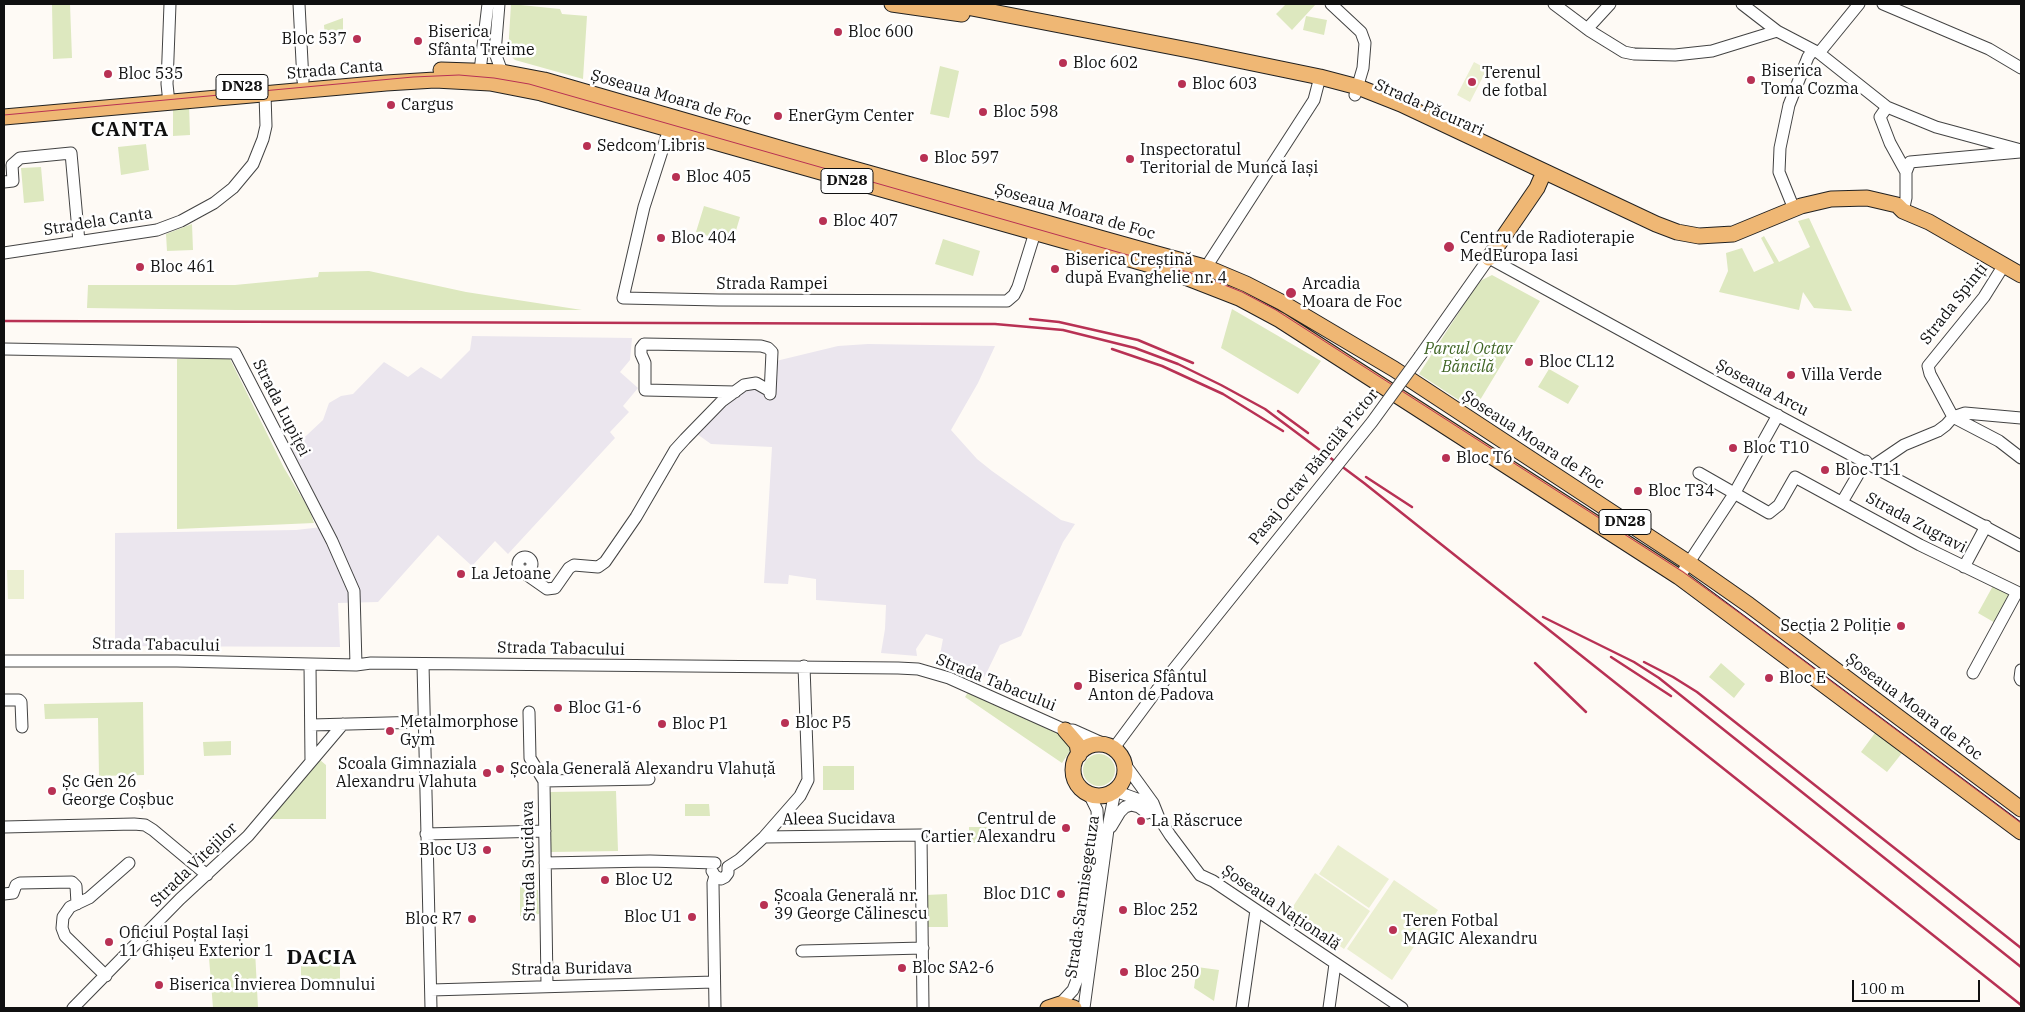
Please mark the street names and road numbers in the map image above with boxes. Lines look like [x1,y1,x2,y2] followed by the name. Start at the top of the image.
[286,56,384,84] street label: Strada Canta
[588,66,754,130] street label: Șoseaua Moara de Foc
[216,74,268,100] road number: DN28
[1371,75,1487,141] street label: Strada Păcurari
[821,168,873,194] road number: DN28
[992,180,1158,244] street label: Șoseaua Moara de Foc
[42,204,154,240] street label: Stradela Canta
[1916,259,1992,349] street label: Strada Spinți
[716,274,828,294] street label: Strada Rampei
[248,356,314,460] street label: Strada Lupiței
[1712,356,1812,420] street label: Șoseaua Arcu
[1245,385,1383,549] street label: Pasaj Octav Băncilă Pictor
[1458,387,1608,493] street label: Șoseaua Moara de Foc
[1863,488,1969,558] street label: Strada Zugravi
[1599,510,1651,534] road number: DN28
[92,634,220,656] street label: Strada Tabacului
[497,638,625,660] street label: Strada Tabacului
[1842,649,1986,765] street label: Șoseaua Moara de Foc
[933,650,1059,716] street label: Strada Tabacului
[518,800,540,922] street label: Strada Sucidava
[782,808,896,830] street label: Aleea Sucidava
[1062,814,1104,980] street label: Strada Sarmisegetuza
[147,819,241,911] street label: Strada Vitejilor
[1218,861,1344,955] street label: Șoseaua Națională
[511,958,633,980] street label: Strada Buridava

